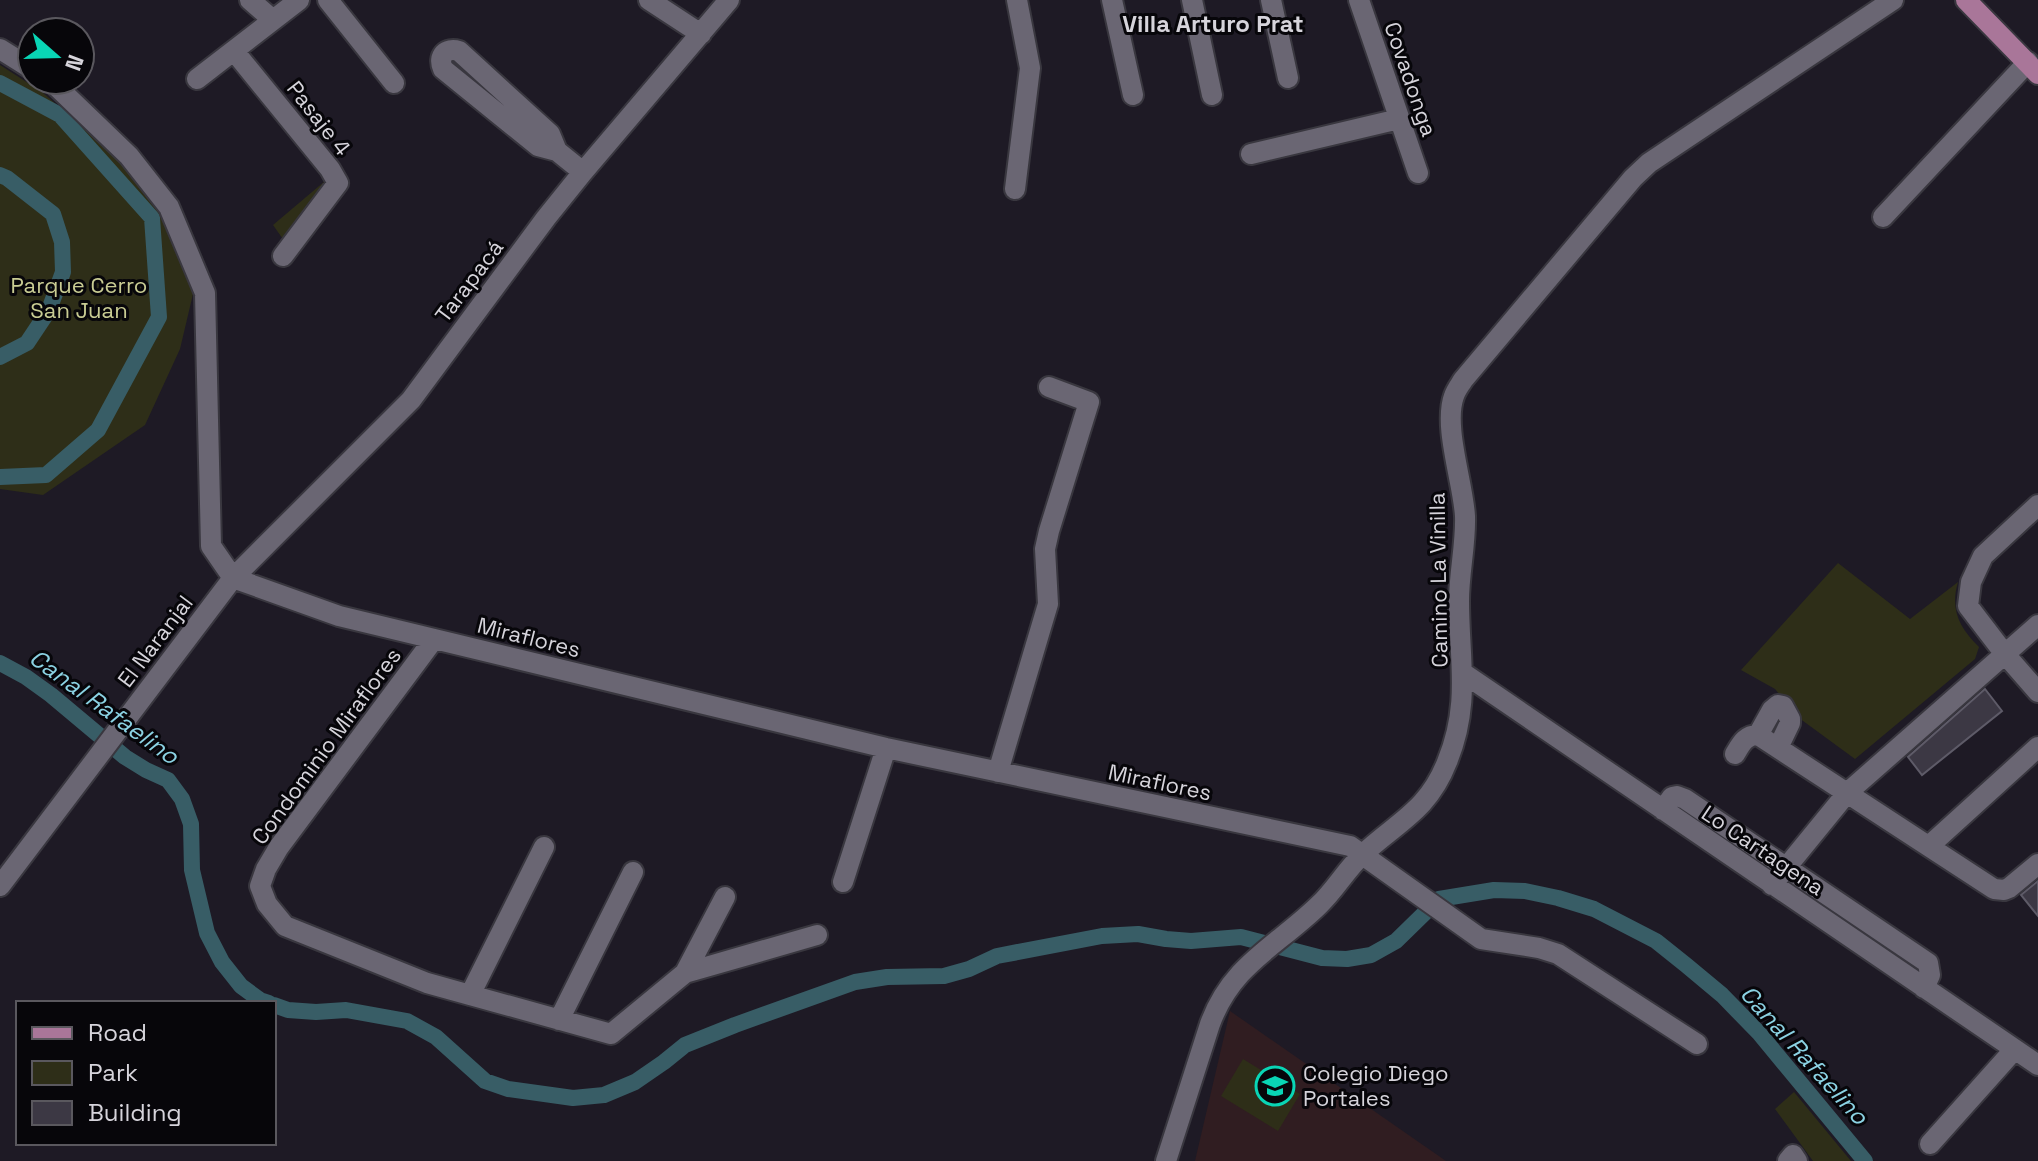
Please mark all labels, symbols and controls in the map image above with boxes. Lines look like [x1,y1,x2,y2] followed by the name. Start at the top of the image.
[1122,8,1304,39] district label: Villa Arturo Prat
[16,16,96,96] north arrow
[1378,18,1444,140] street label: Covadonga
[59,51,90,75] text: N
[281,75,357,161] street label: Pasaje 4
[429,234,509,328] street label: Tarapacá
[11,271,147,324] park label: Parque Cerro San Juan
[1422,492,1454,668] street label: Camino La Vinilla
[111,589,199,693] street label: El Naranjal
[475,611,583,663] street label: Miraflores
[23,642,186,772] water label: Canal Rafaelino
[245,642,407,850] street label: Condominio Miraflores
[1106,757,1214,807] street label: Miraflores
[1696,799,1830,901] street label: Lo Cartagena
[1734,978,1876,1132] water label: Canal Rafaelino
[16,1001,276,1145] legend
[88,1017,147,1048] text: Road
[88,1057,138,1088] text: Park
[1303,1059,1449,1112] place label: Colegio Diego Portales
[1254,1065,1296,1107] school or university icon: Colegio Diego Portales
[88,1097,182,1128] text: Building

